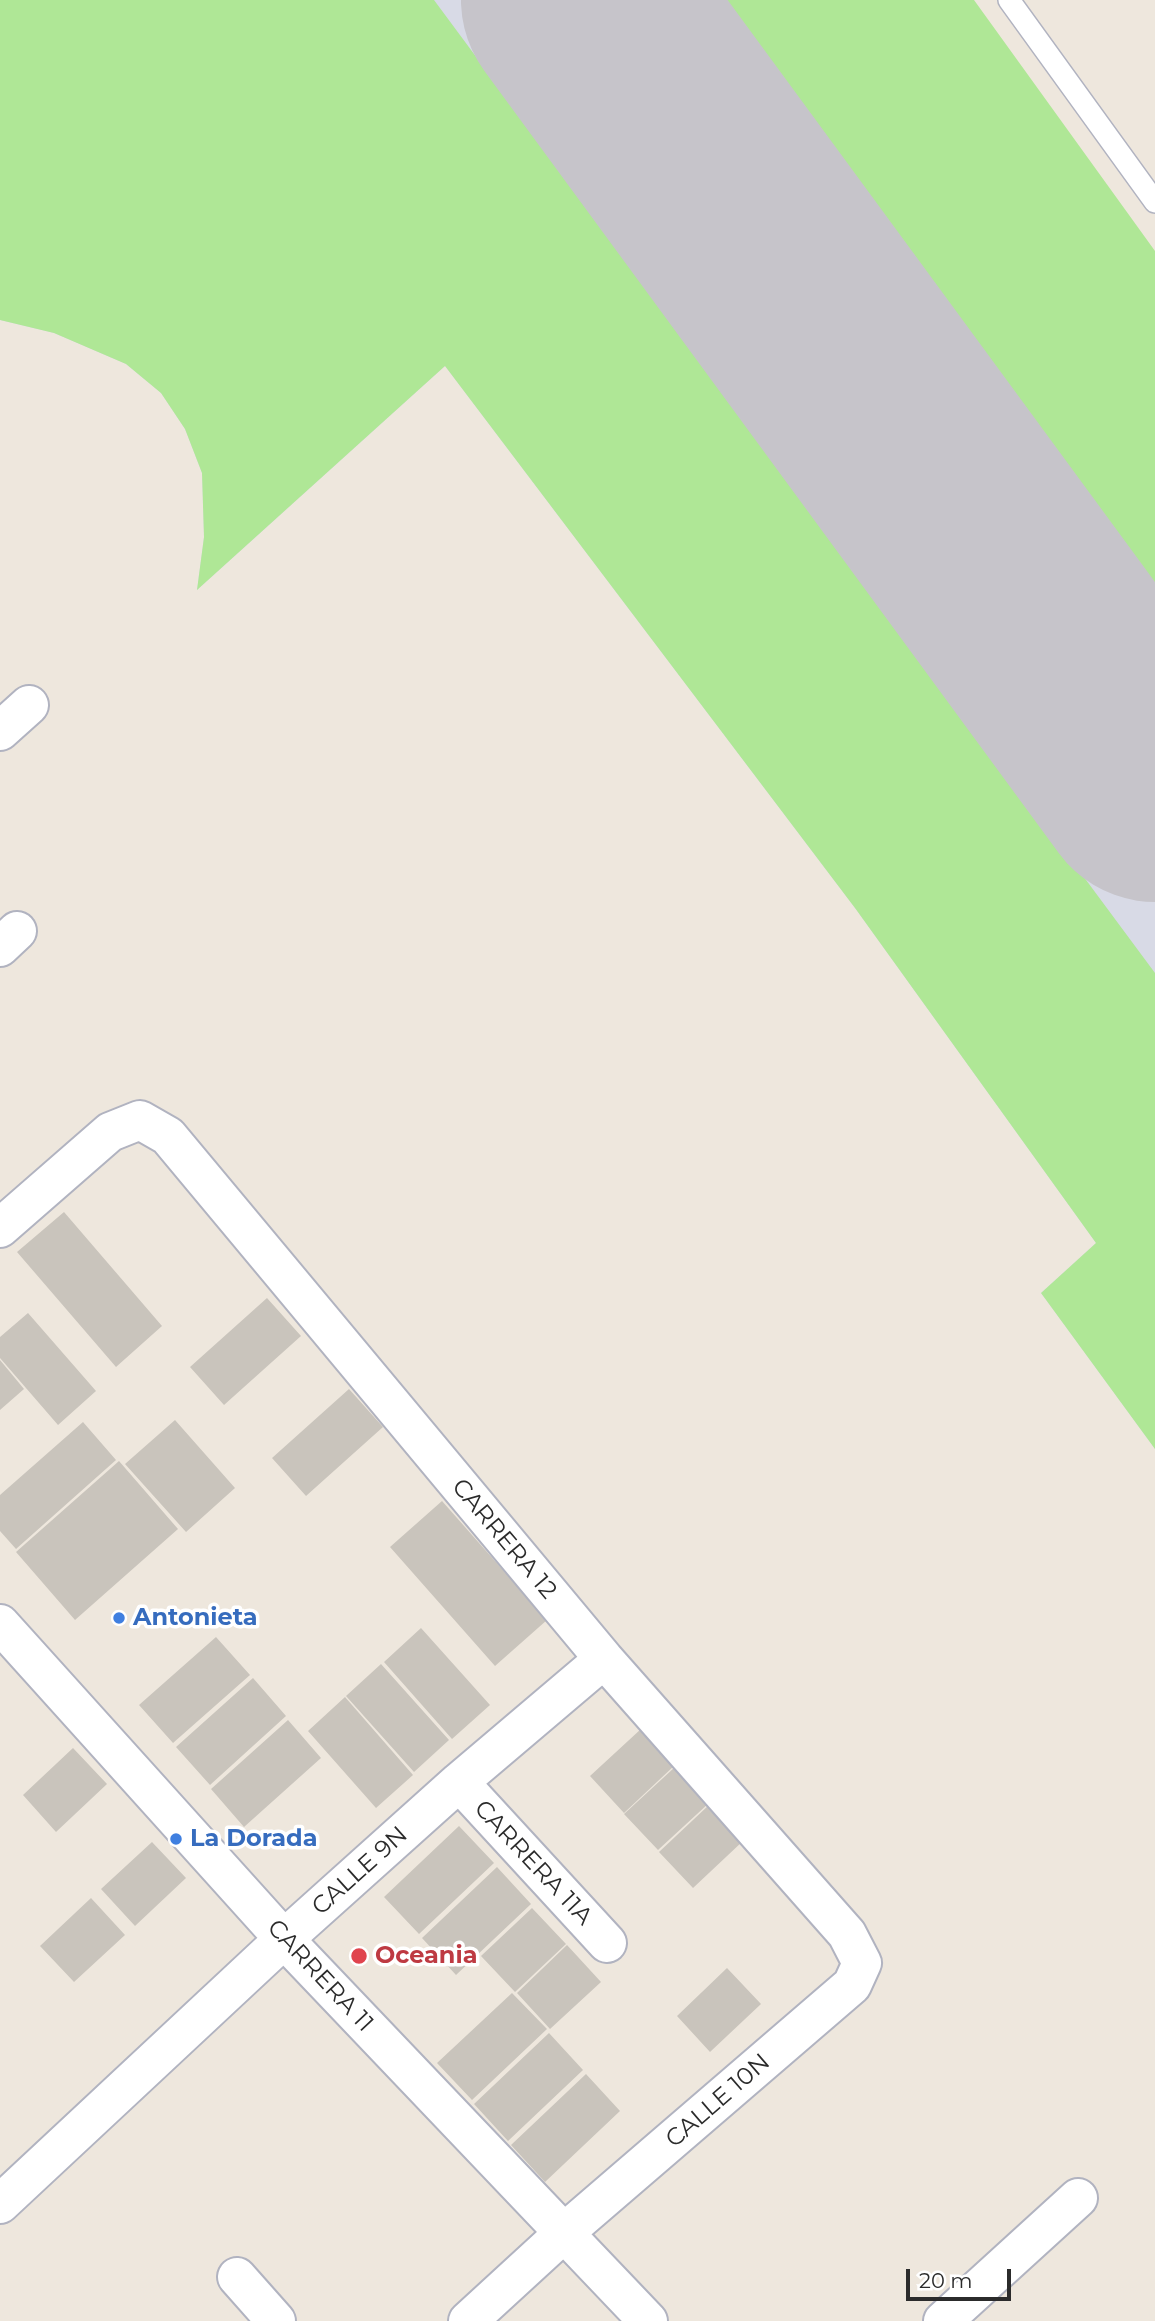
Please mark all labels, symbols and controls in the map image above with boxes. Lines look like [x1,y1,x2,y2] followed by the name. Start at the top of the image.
[445,1473,563,1605] street label: CARRERA 12
[133,1604,257,1632] place label: Antonieta
[111,1610,127,1626] marker: Antonieta
[468,1795,598,1931] street label: CARRERA 11A
[306,1821,414,1921] street label: CALLE 9N
[190,1825,317,1853] place label: La Dorada
[168,1831,184,1847] marker: La Dorada
[261,1914,379,2038] street label: CARRERA 11
[375,1942,477,1970] place label: Oceania
[349,1946,369,1966] marker: Oceania
[660,2048,776,2154] street label: CALLE 10N
[910,2254,1015,2298] scale bar
[919,2268,973,2293] text: 20 m

